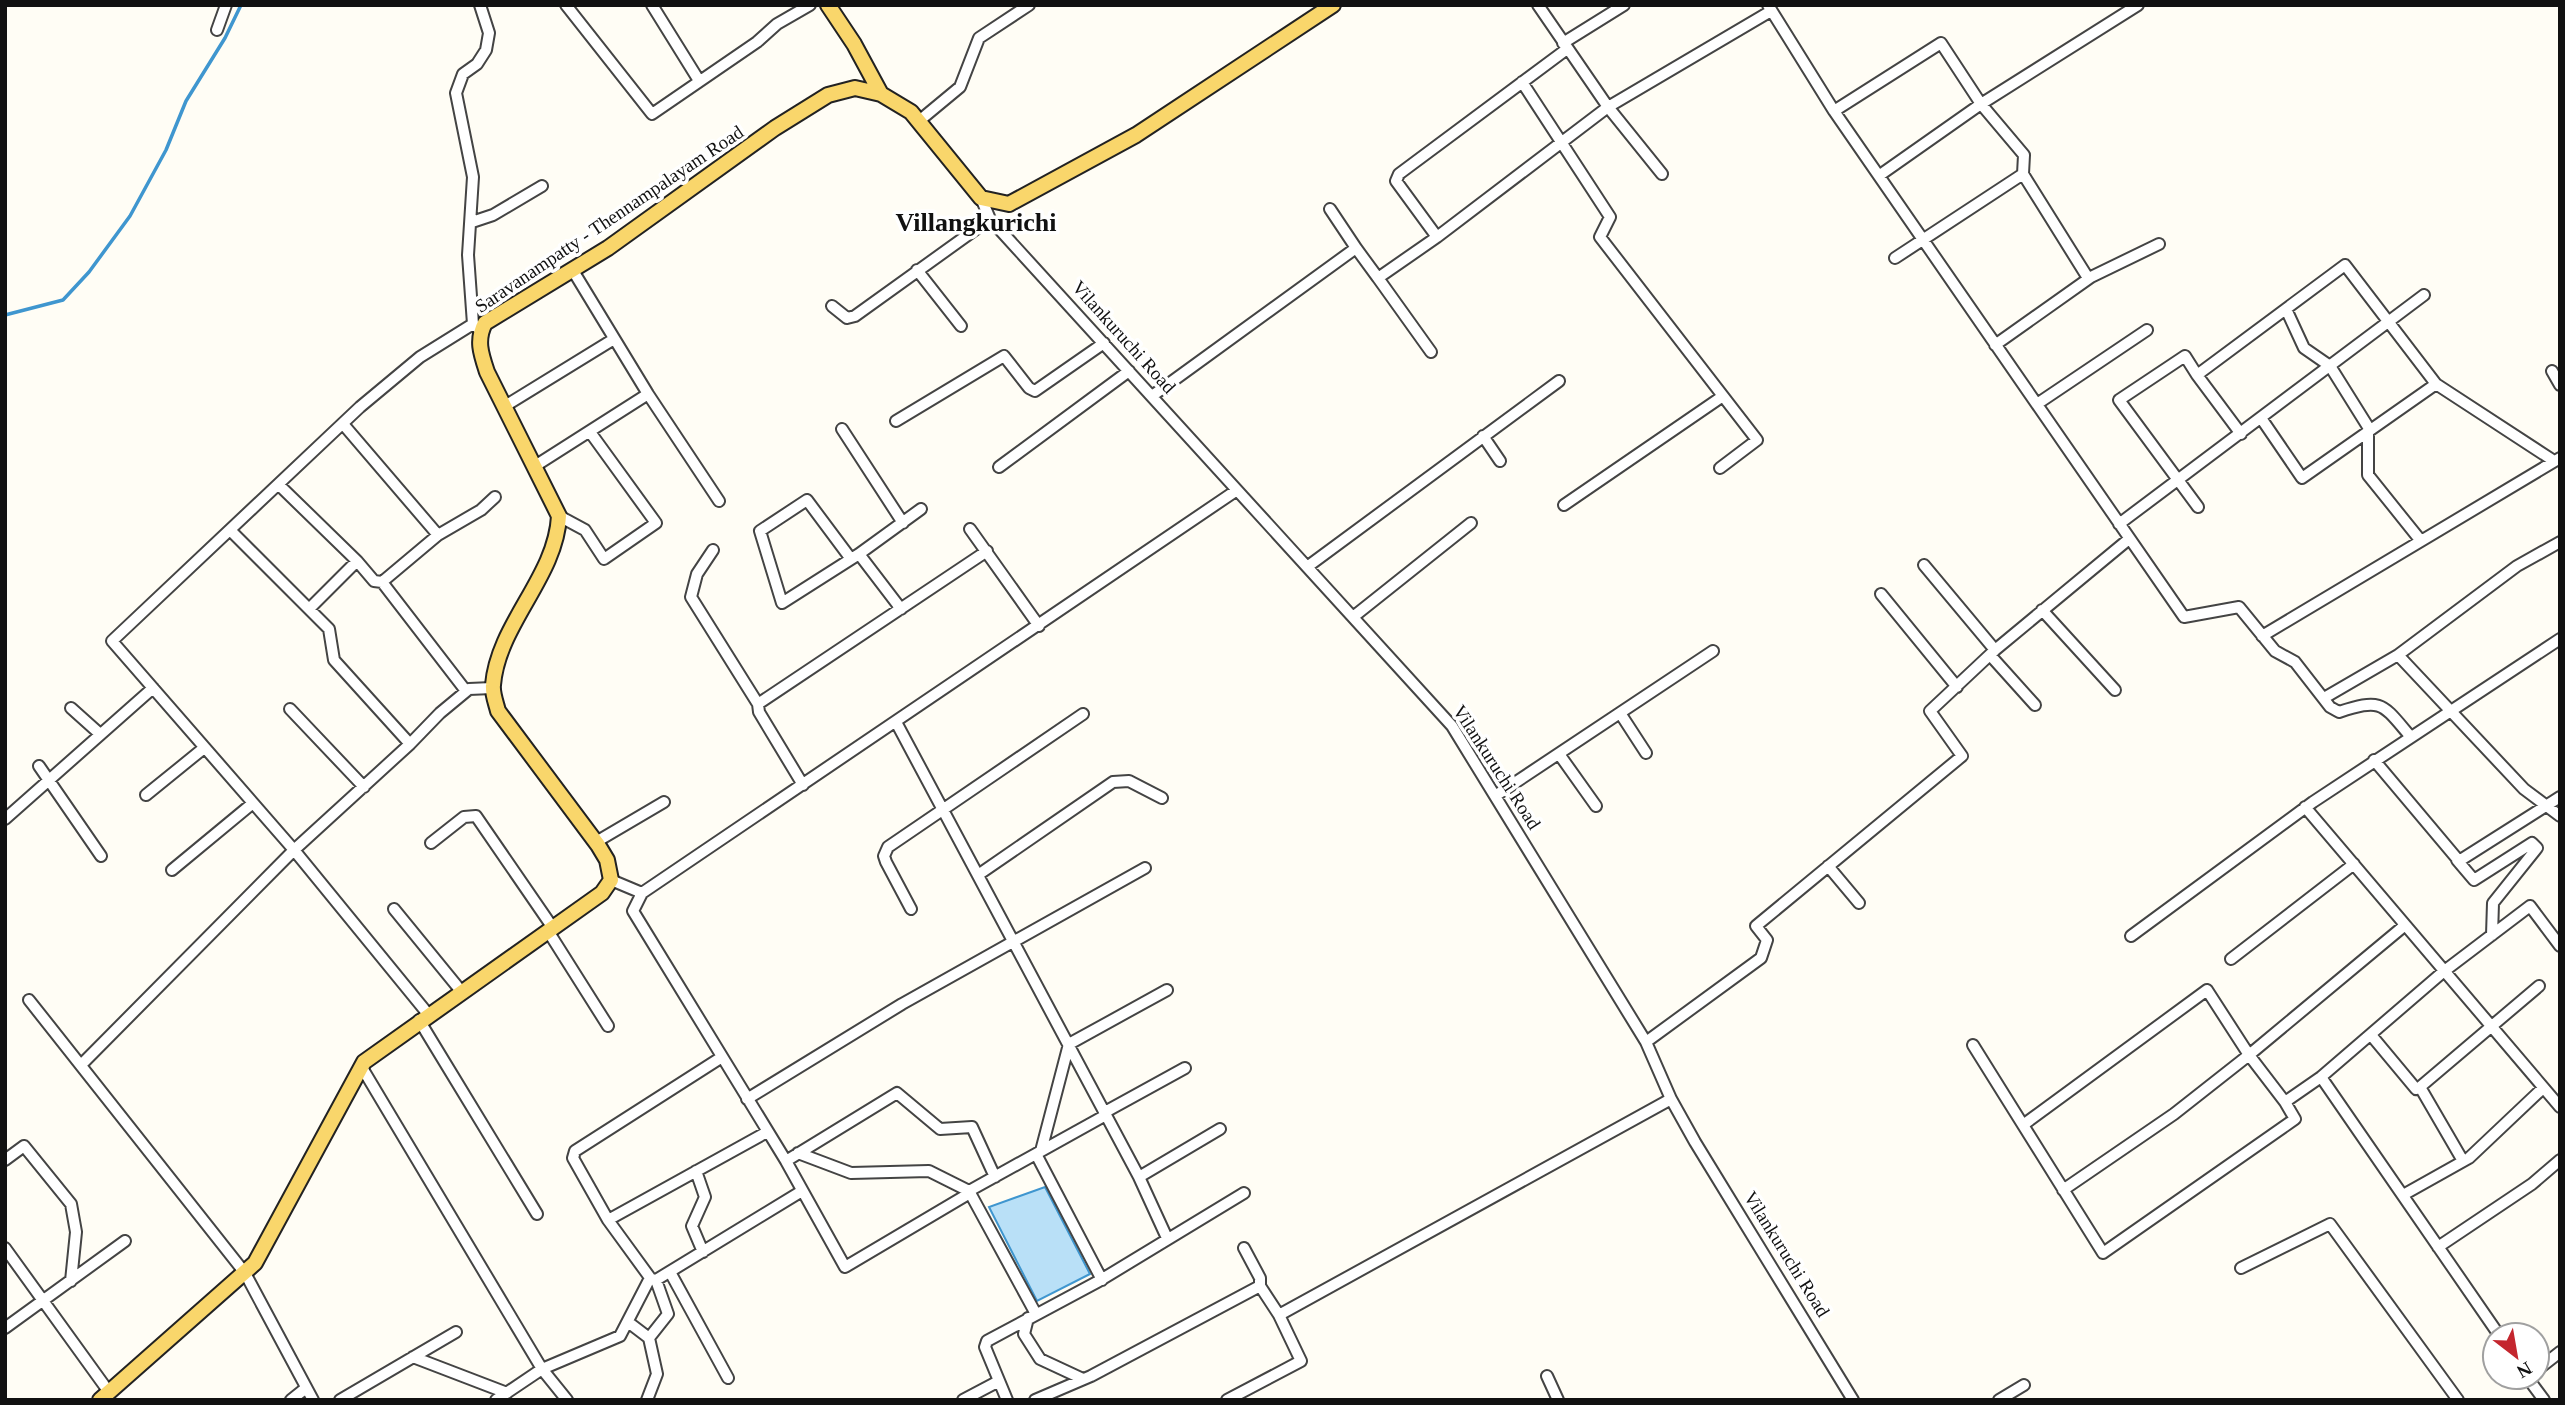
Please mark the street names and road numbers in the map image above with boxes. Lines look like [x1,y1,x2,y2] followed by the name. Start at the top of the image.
[471,121,747,317] street label: Saravanampatty - Thennampalayam Road
[1068,276,1180,398] street label: Vilankuruchi Road
[1449,701,1545,834] street label: Vilankuruchi Road
[1740,1187,1834,1321] street label: Vilankuruchi Road

